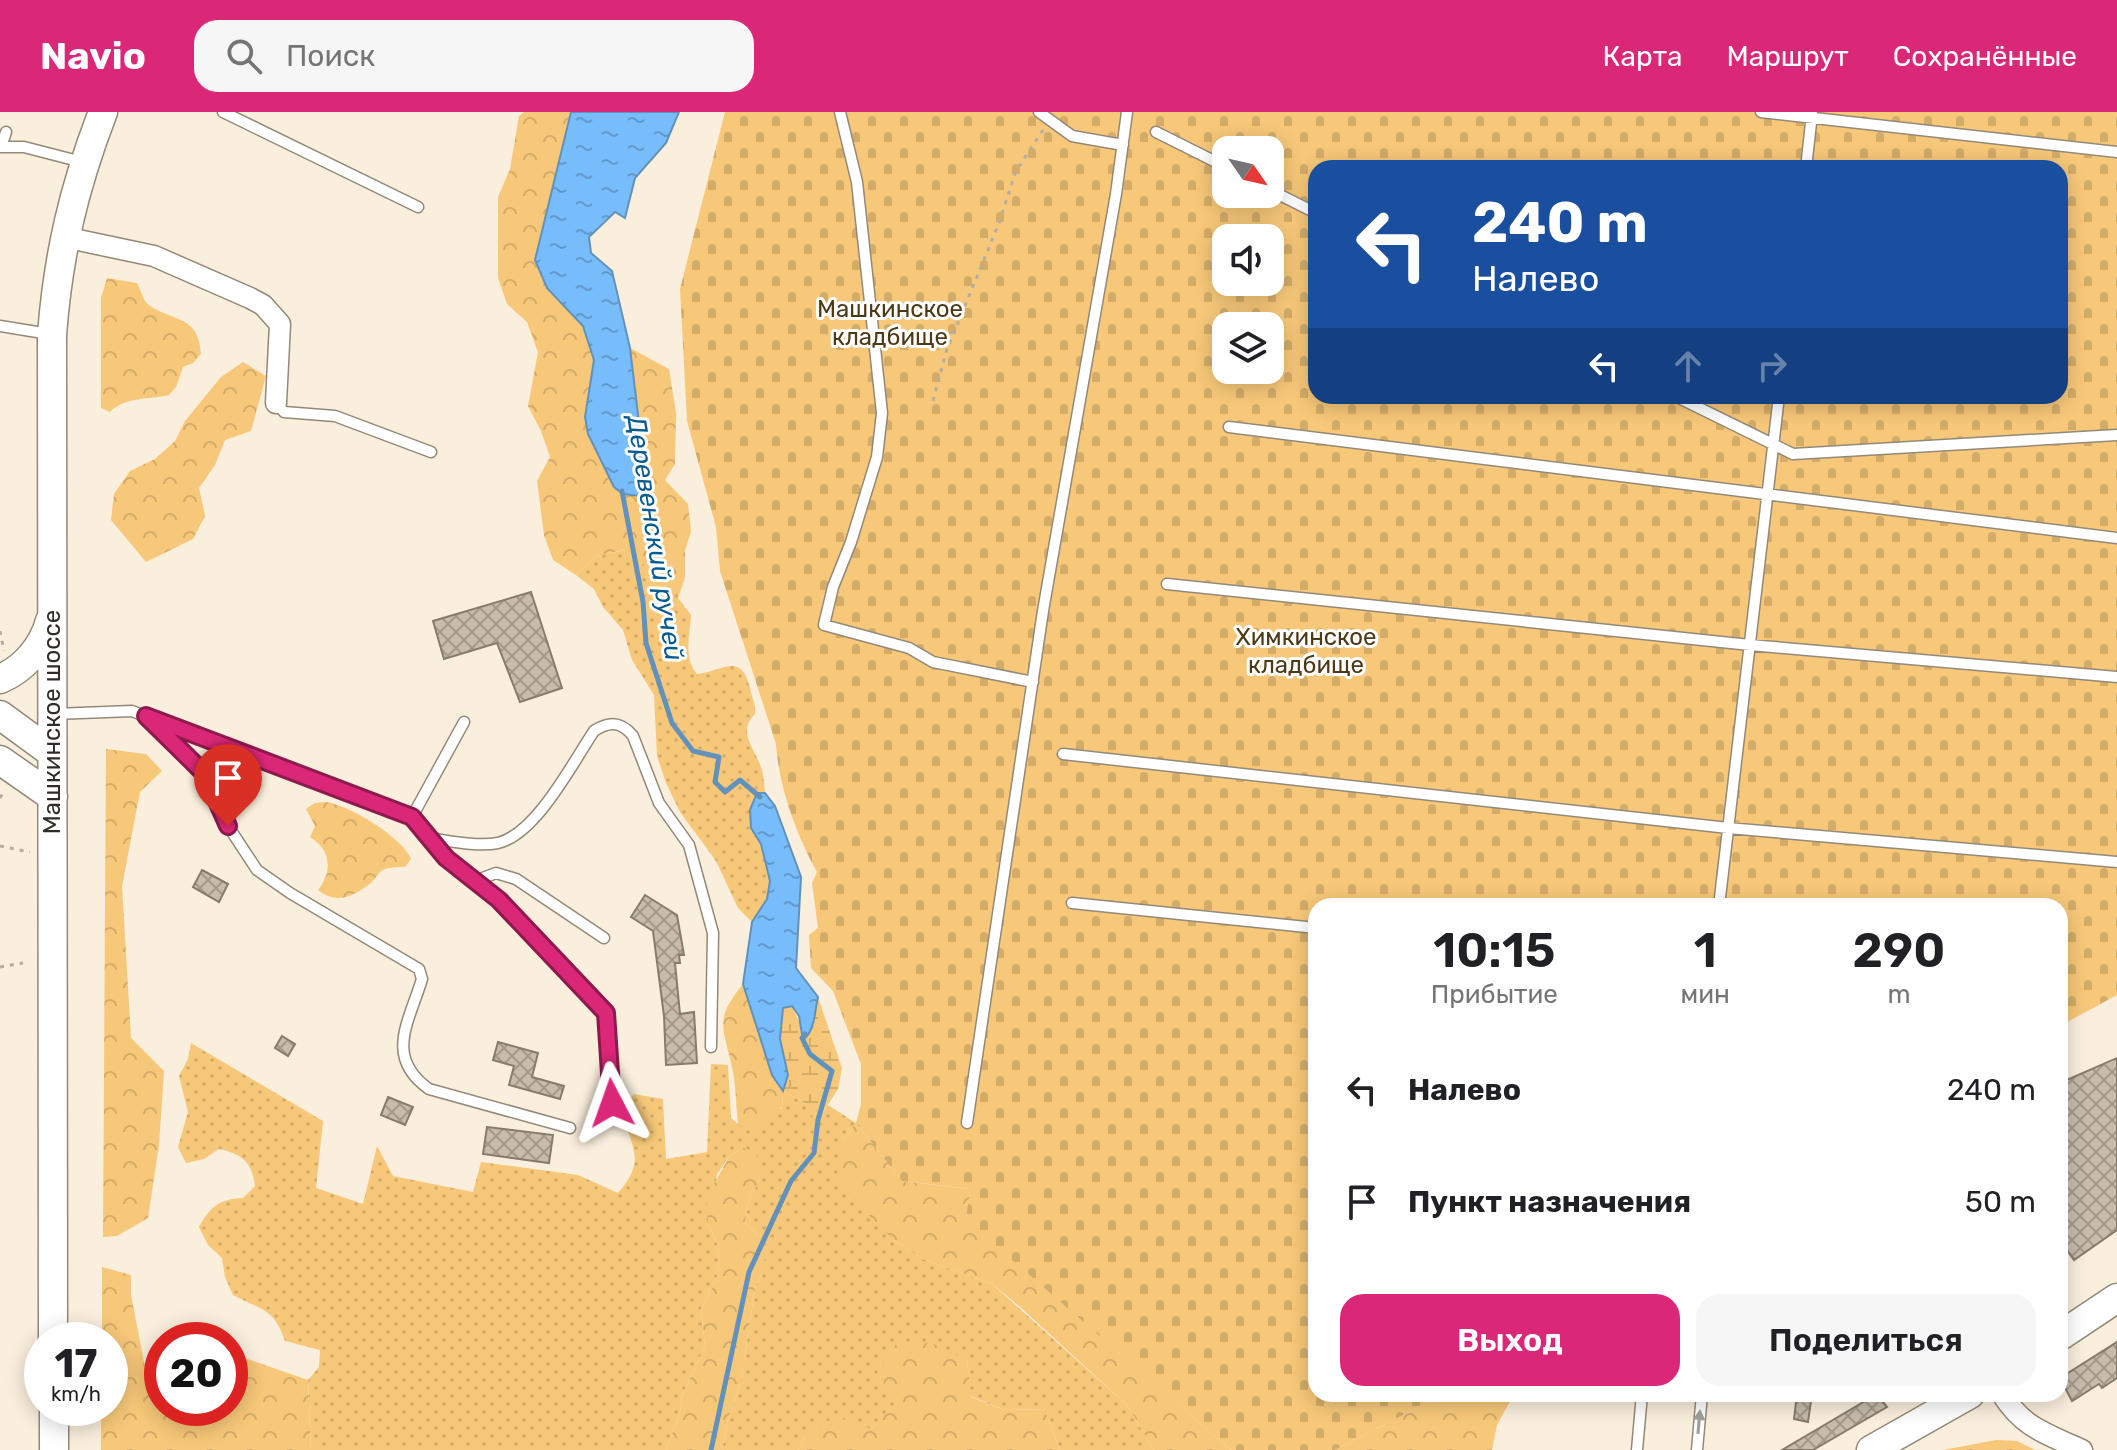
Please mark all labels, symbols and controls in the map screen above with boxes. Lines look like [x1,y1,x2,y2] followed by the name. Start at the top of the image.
[194,20,754,92] search box
[40,33,146,79] text: Navio
[222,34,266,78] icon: search
[286,38,375,74] text: Поиск
[1603,40,1682,73] text: Карта
[1726,40,1849,73] text: Маршрут
[1893,40,2077,73] text: Сохранённые
[1212,136,1284,208] north arrow
[1212,136,1284,384] map controls
[1472,190,1648,256] text: 240 m
[1340,192,1444,296] icon: left
[1212,224,1284,296] button: sound
[1472,257,1599,300] text: Налево
[817,295,963,351] park label: Машкинское кладбище
[1212,312,1284,384] button: layers
[1582,344,1626,388] icon: left
[1666,344,1710,388] icon: ahead
[1750,344,1794,388] icon: right
[620,411,690,663] water label: Деревенский ручей
[38,610,66,834] street label: Машкинское шоссе
[1235,623,1377,679] park label: Химкинское кладбище
[194,744,262,826] pin
[206,756,250,800] icon: arrive
[1433,922,1555,979] text: 10:15
[1694,922,1717,979] text: 1
[1853,922,1945,979] text: 290
[1431,979,1558,1010] text: Прибытие
[1681,979,1730,1010] text: мин
[1887,979,1911,1010] text: m
[570,1061,654,1145] position arrow
[1340,1068,1384,1112] icon: left
[1408,1072,1521,1108] text: Налево
[1947,1072,2036,1108] text: 240 m
[1340,1180,1384,1224] icon: arrive
[1408,1184,1691,1220] text: Пункт назначения
[1965,1184,2036,1220] text: 50 m
[1340,1294,1680,1386] button: Выход
[1696,1294,2036,1386] button: Поделиться
[144,1322,248,1426] speed limit sign: 20
[55,1340,97,1387] text: 17
[51,1382,101,1406] text: km/h
[1693,1409,1706,1434] one-way arrow

